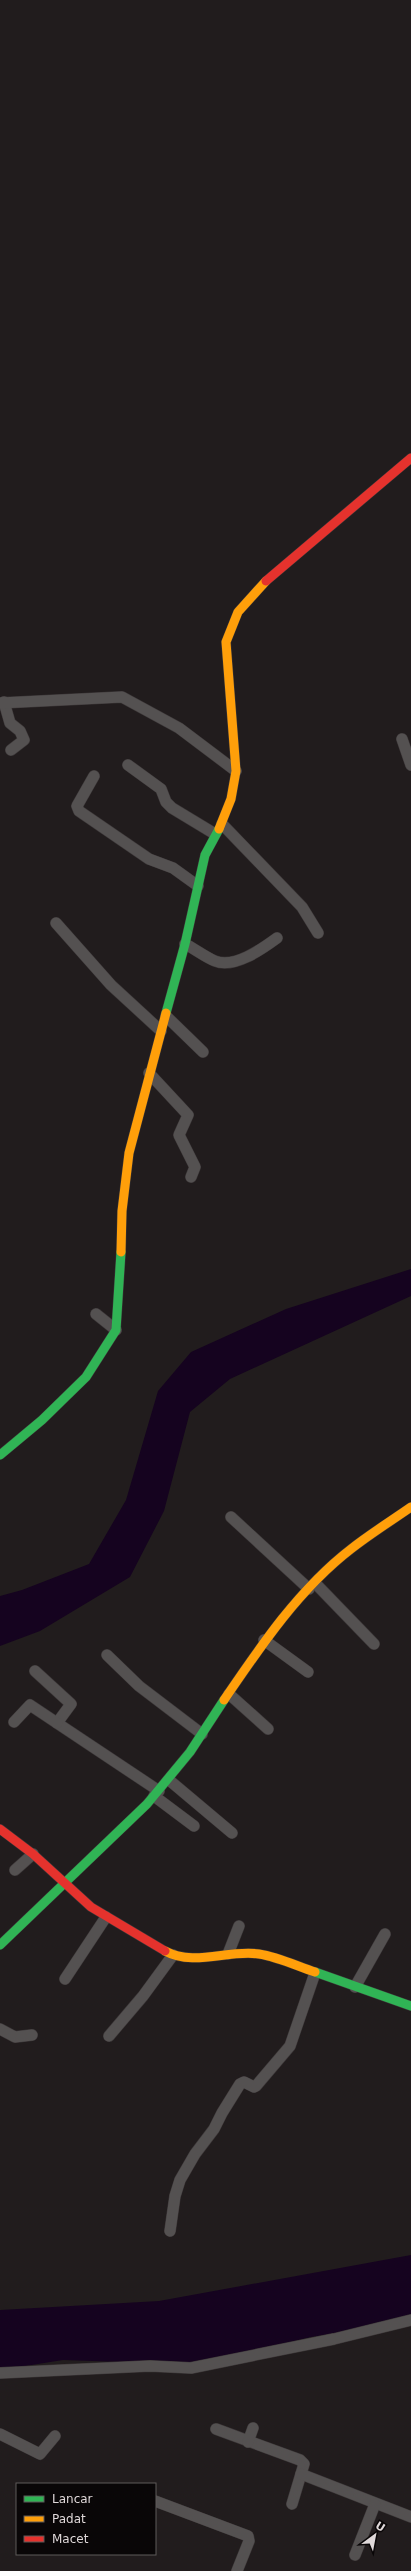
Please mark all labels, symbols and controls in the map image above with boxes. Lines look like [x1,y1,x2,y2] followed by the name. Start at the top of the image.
[16,2483,156,2555] legend
[52,2492,93,2506] text: Lancar
[52,2512,86,2526] text: Padat
[355,2515,395,2555] north arrow
[373,2519,387,2535] text: U
[52,2532,89,2546] text: Macet

